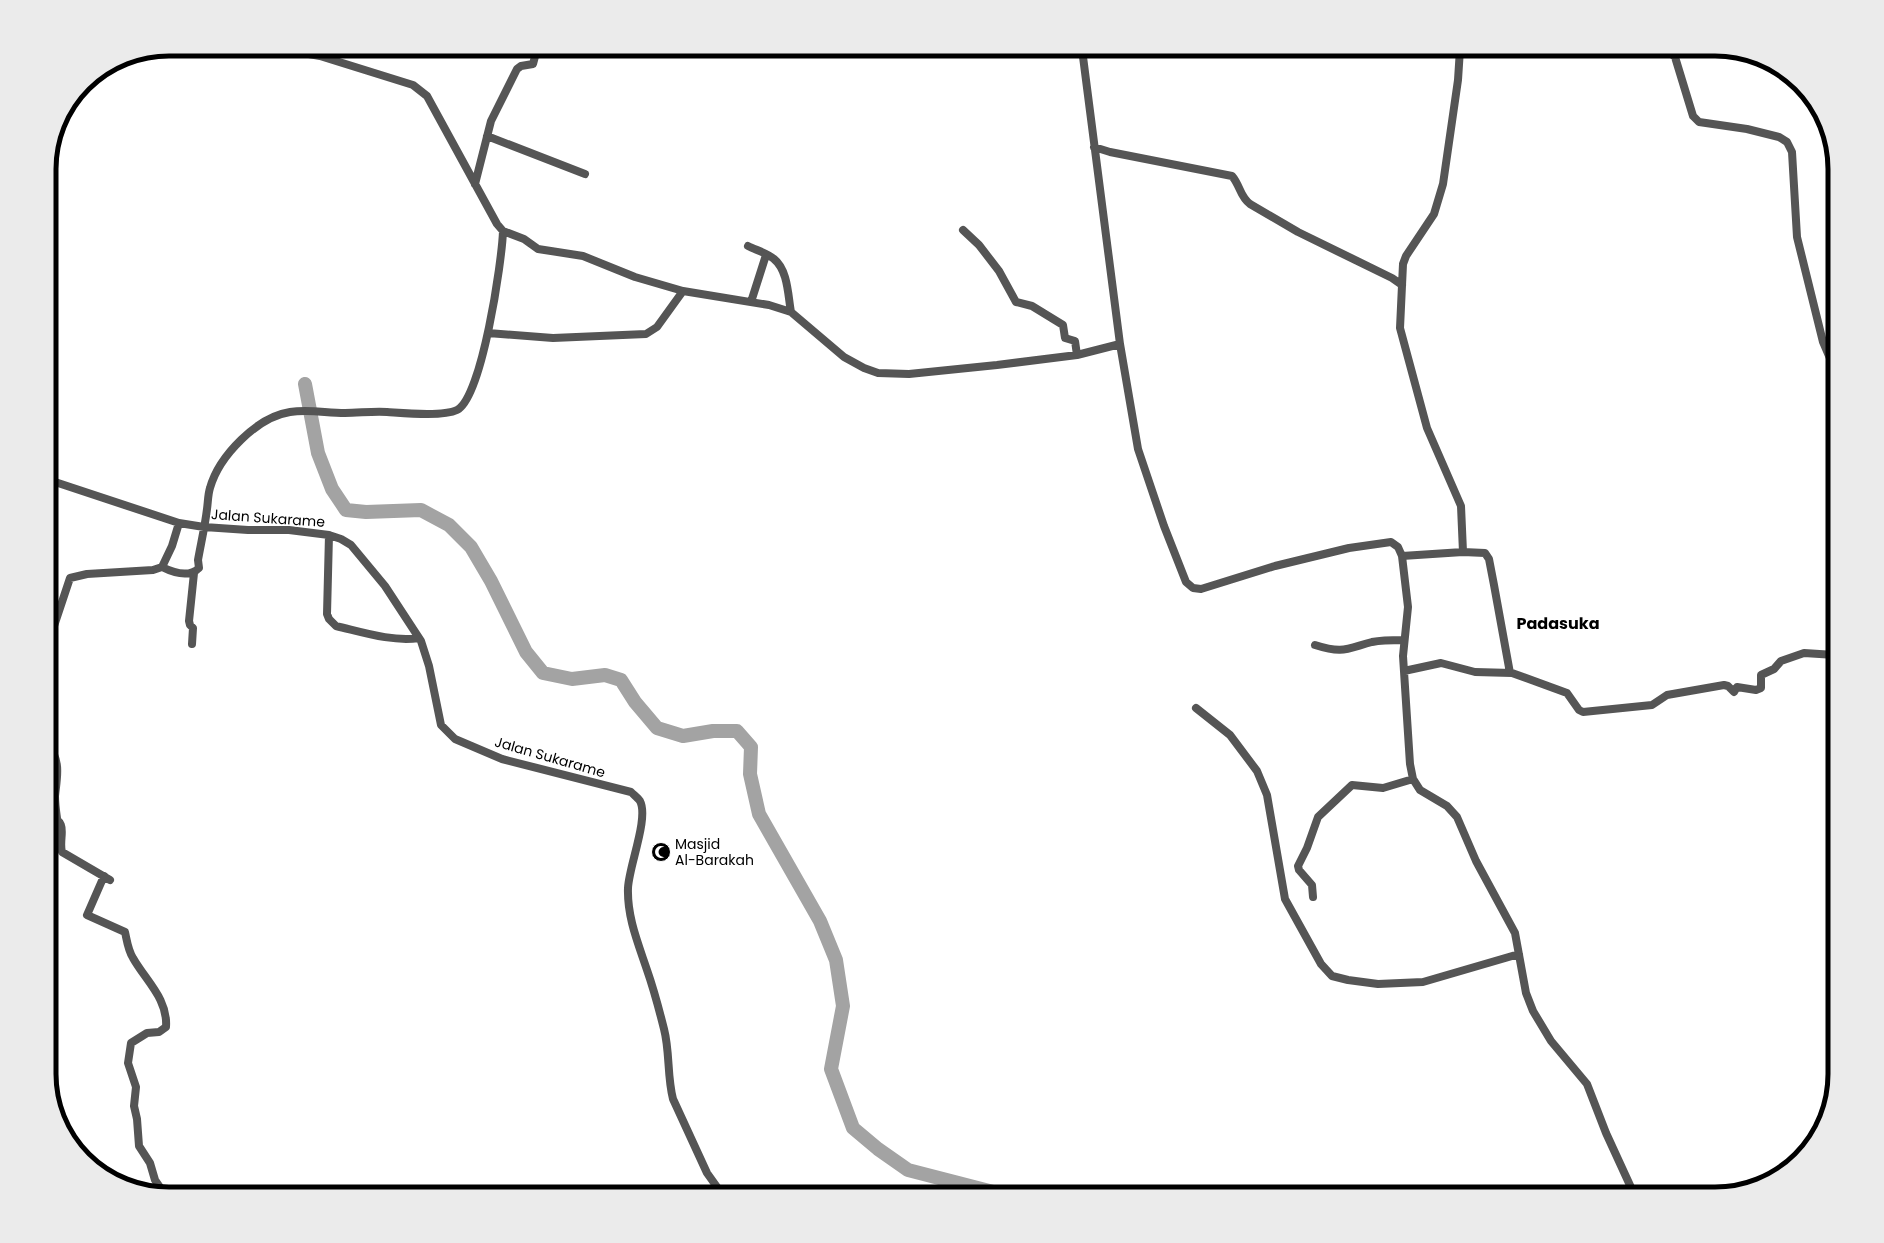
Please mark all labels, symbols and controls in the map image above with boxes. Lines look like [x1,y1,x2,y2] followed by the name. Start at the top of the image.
[210,504,326,532] street label: Jalan Sukarame
[1516,612,1600,635] district label: Padasuka
[492,732,608,782] street label: Jalan Sukarame
[675,834,754,870] place label: Masjid Al-Barakah
[650,841,672,863] mosque icon: Masjid Al-Barakah

